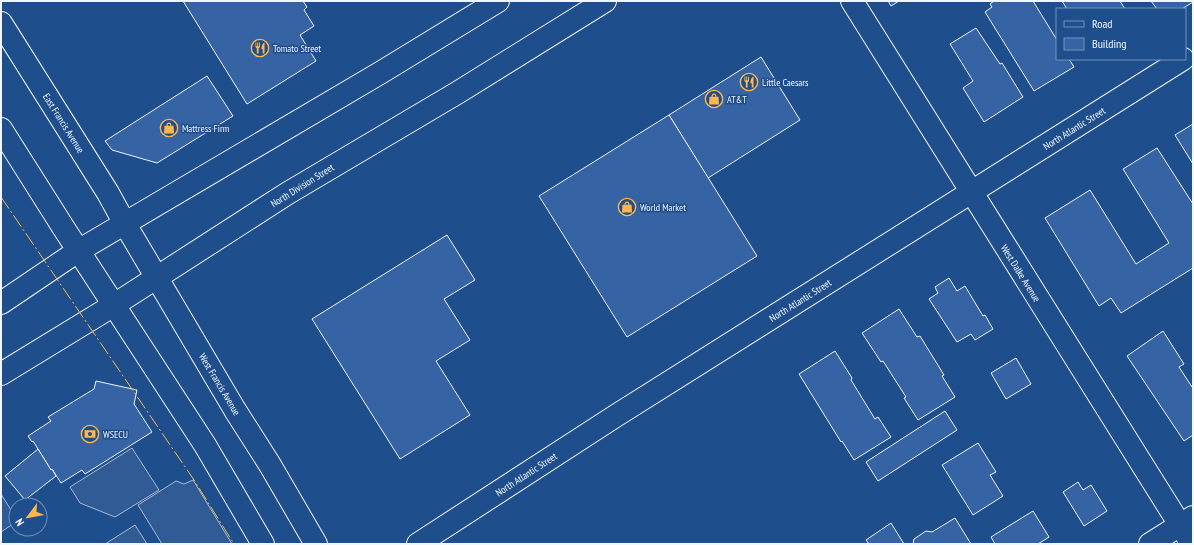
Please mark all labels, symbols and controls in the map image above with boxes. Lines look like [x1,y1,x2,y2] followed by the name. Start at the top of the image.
[1056,8,1186,60] legend
[1092,16,1112,31] text: Road
[1092,36,1127,51] text: Building
[250,38,270,58] restaurant icon: Tomato Street
[273,42,321,55] place label: Tomato Street
[739,72,759,92] restaurant icon: Little Caesars
[762,76,809,89] place label: Little Caesars
[704,89,724,109] shop icon: AT&T
[40,91,87,156] street label: East Francis Avenue
[727,93,747,106] place label: AT&T
[1041,104,1108,153] street label: North Atlantic Street
[159,118,179,138] shop icon: Mattress Firm
[182,122,229,135] place label: Mattress Firm
[268,161,337,210] street label: North Division Street
[617,197,637,217] shop icon: World Market
[640,201,686,214] place label: World Market
[998,242,1043,304] street label: West Dalke Avenue
[767,276,834,325] street label: North Atlantic Street
[196,351,243,418] street label: West Francis Avenue
[80,424,100,444] bank icon: WSECU
[103,428,128,441] place label: WSECU
[493,450,560,499] street label: North Atlantic Street
[8,497,48,537] north arrow
[12,516,27,529] text: N

